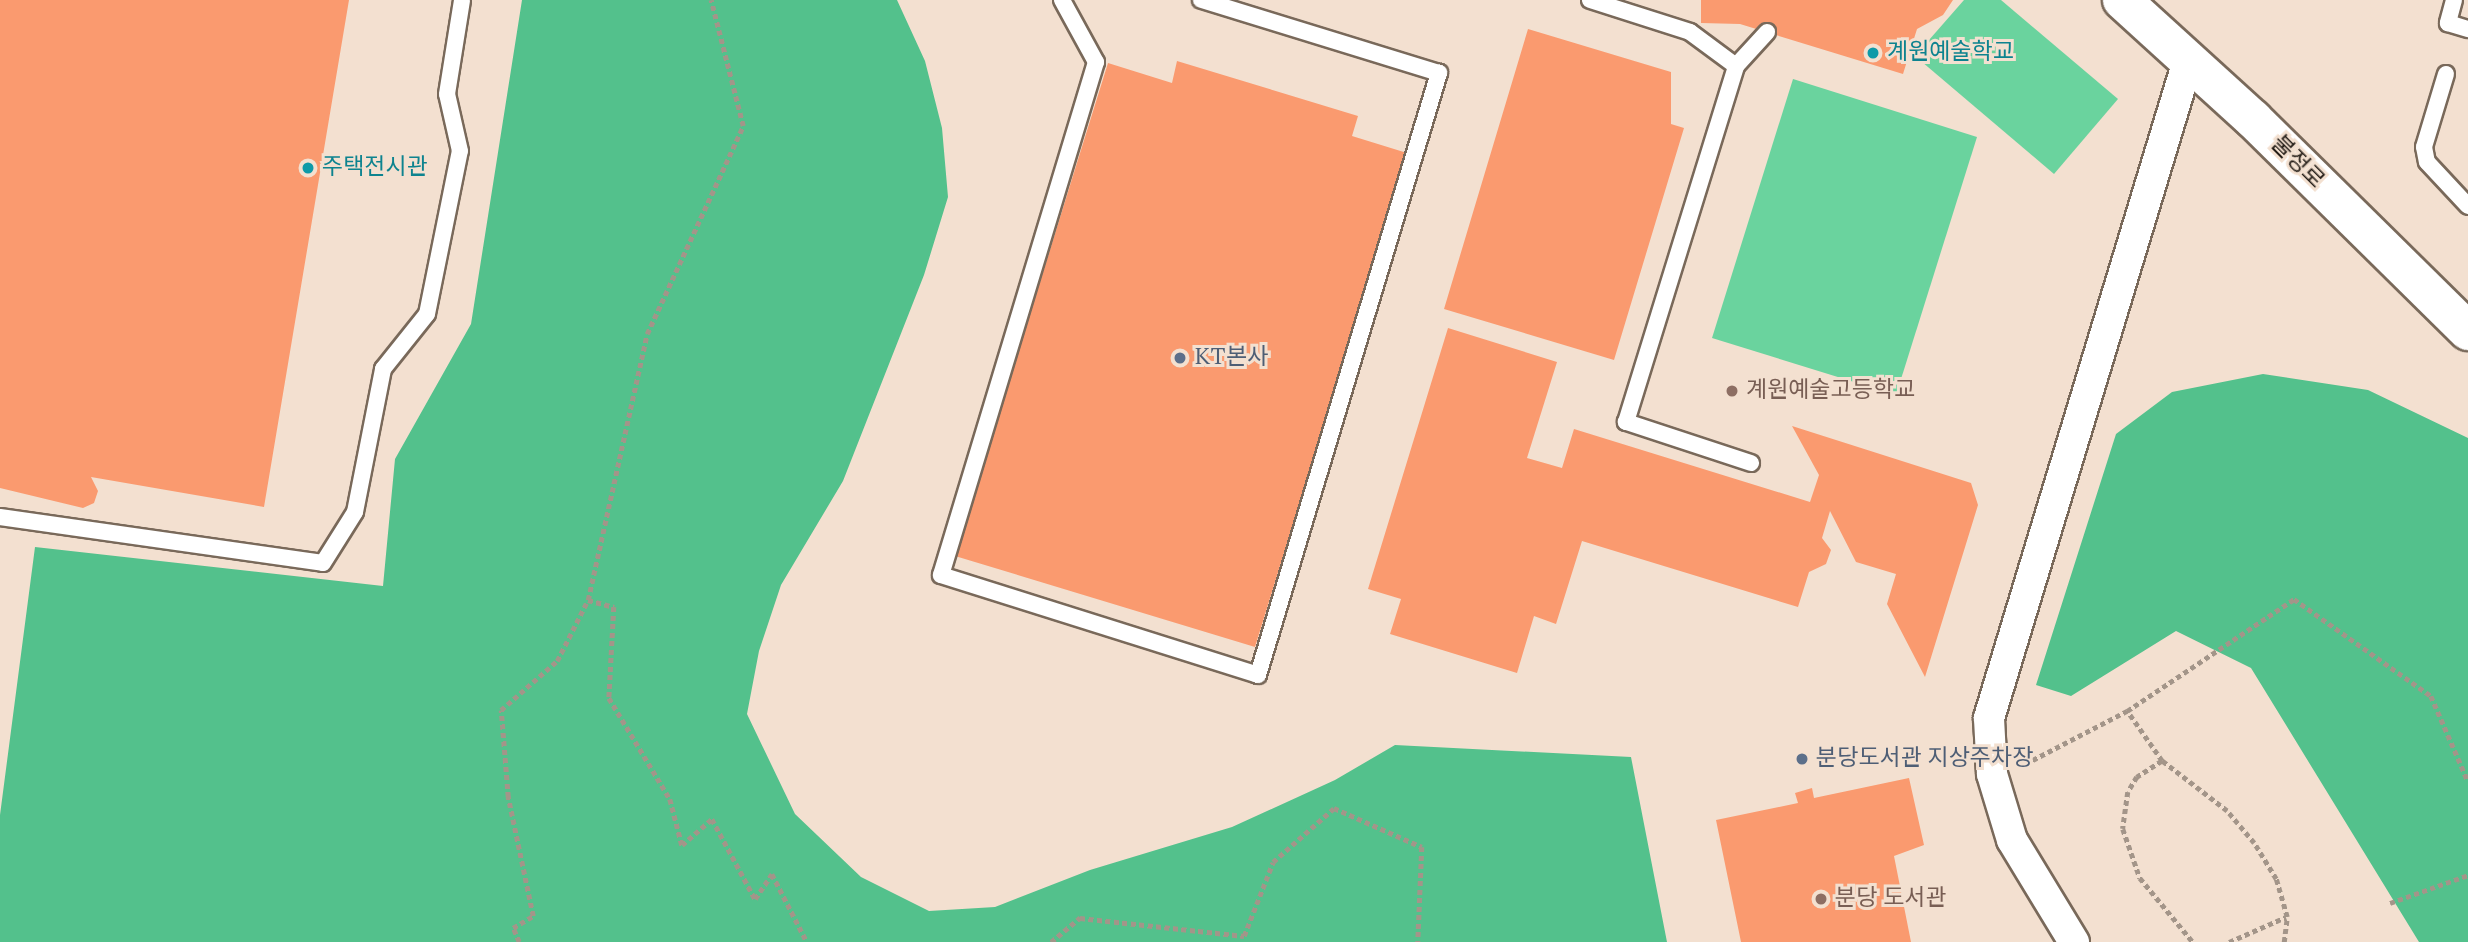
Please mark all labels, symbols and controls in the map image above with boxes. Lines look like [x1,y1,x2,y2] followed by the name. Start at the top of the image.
[1887,39,2014,67] place label: 계원예술학교
[1865,45,1881,61] marker: 계원예술학교
[2265,131,2329,195] street label: 불정로
[322,154,428,182] place label: 주택전시관
[300,160,316,176] marker: 주택전시관
[1194,344,1268,372] place label: KT본사
[1172,350,1188,366] marker: KT본사
[1746,377,1915,405] place label: 계원예술고등학교
[1724,383,1740,399] marker: 계원예술고등학교
[1816,745,2033,773] place label: 분당도서관 지상주차장
[1794,751,1810,767] marker: 분당도서관 지상주차장
[1835,885,1947,913] place label: 분당 도서관
[1813,891,1829,907] marker: 분당 도서관

